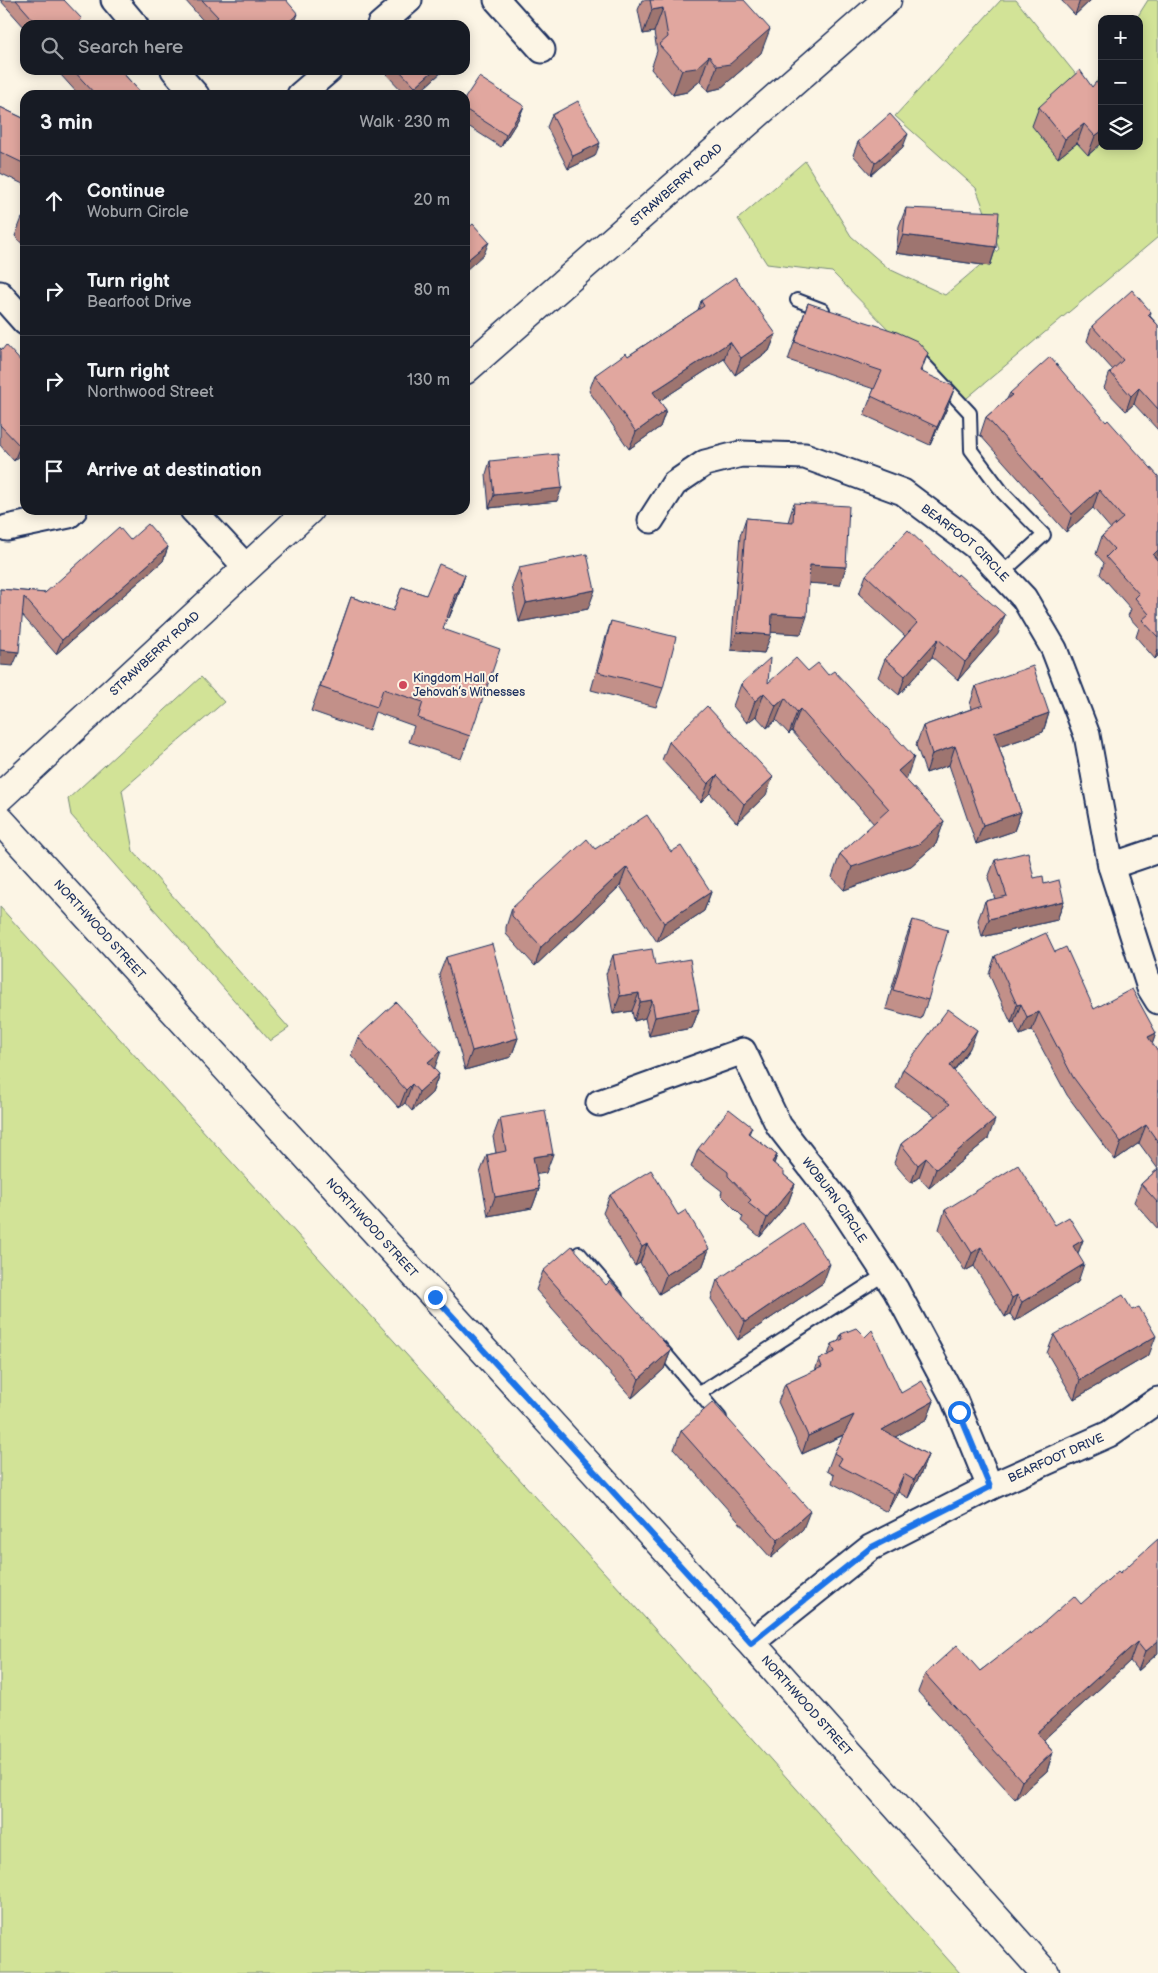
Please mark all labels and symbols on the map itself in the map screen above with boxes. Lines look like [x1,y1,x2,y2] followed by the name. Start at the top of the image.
[628,141,726,229] street label: STRAWBERRY ROAD
[918,501,1012,585] street label: BEARFOOT CIRCLE
[107,608,203,699] street label: STRAWBERRY ROAD
[413,671,525,700] place label: Kingdom Hall of Jehovah’s Witnesses
[397,679,409,691] marker: Kingdom Hall of Jehovah’s Witnesses
[50,877,149,983] street label: NORTHWOOD STREET
[798,1155,870,1246] street label: WOBURN CIRCLE
[323,1175,421,1281] street label: NORTHWOOD STREET
[424,1286,447,1309] route end
[948,1401,971,1424] route start
[1006,1430,1107,1486] street label: BEARFOOT DRIVE
[758,1653,855,1760] street label: NORTHWOOD STREET

